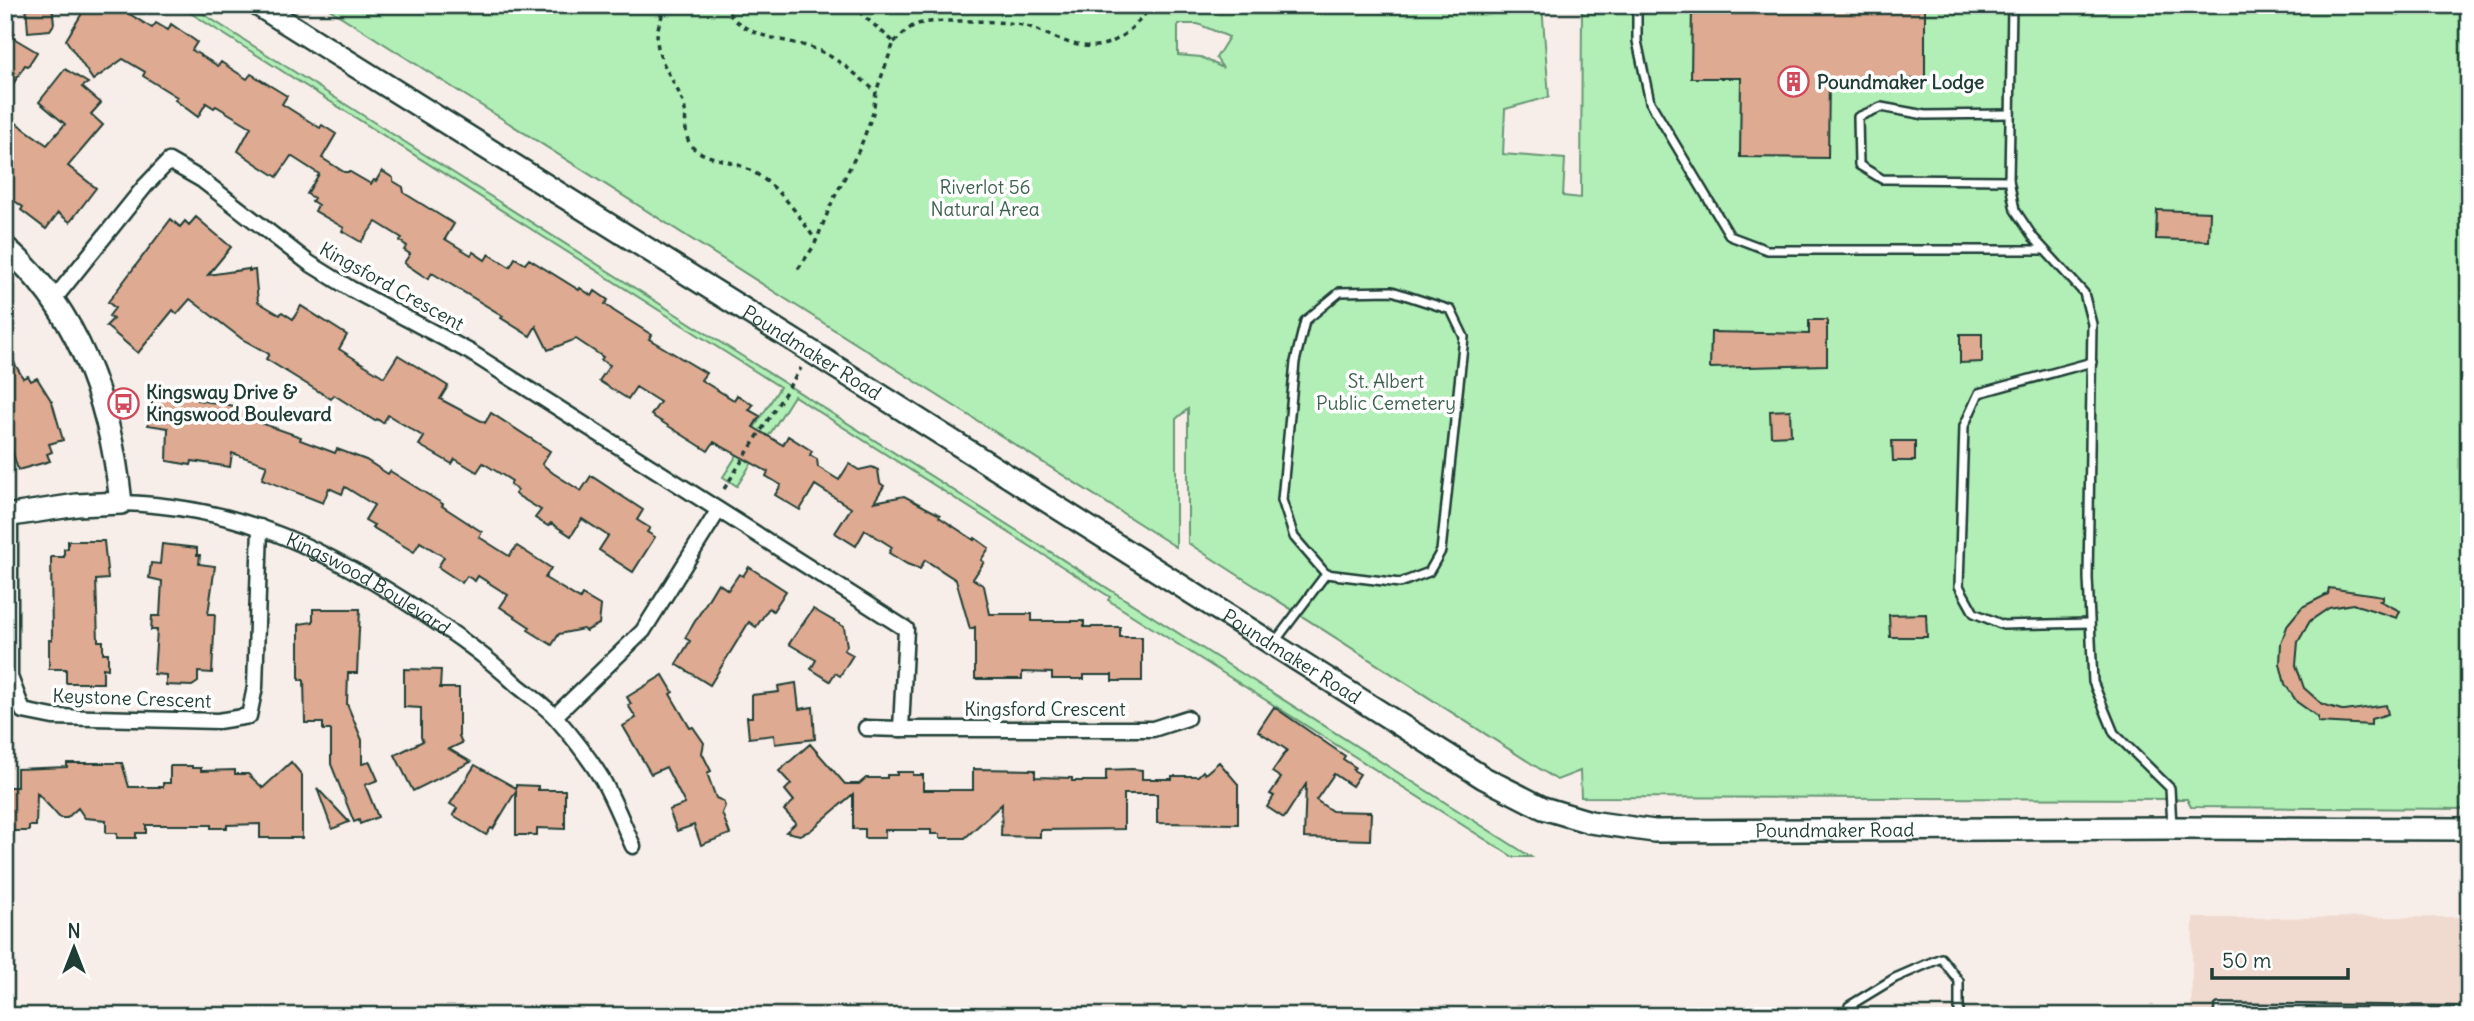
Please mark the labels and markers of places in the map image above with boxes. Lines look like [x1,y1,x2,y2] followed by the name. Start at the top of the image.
[1777,65,1811,99] building icon: Poundmaker Lodge
[1817,70,1984,94] place label: Poundmaker Lodge
[146,380,332,426] place label: Kingsway Drive & Kingswood Boulevard
[106,386,140,420] bus stop icon: Kingsway Drive & Kingswood Boulevard

